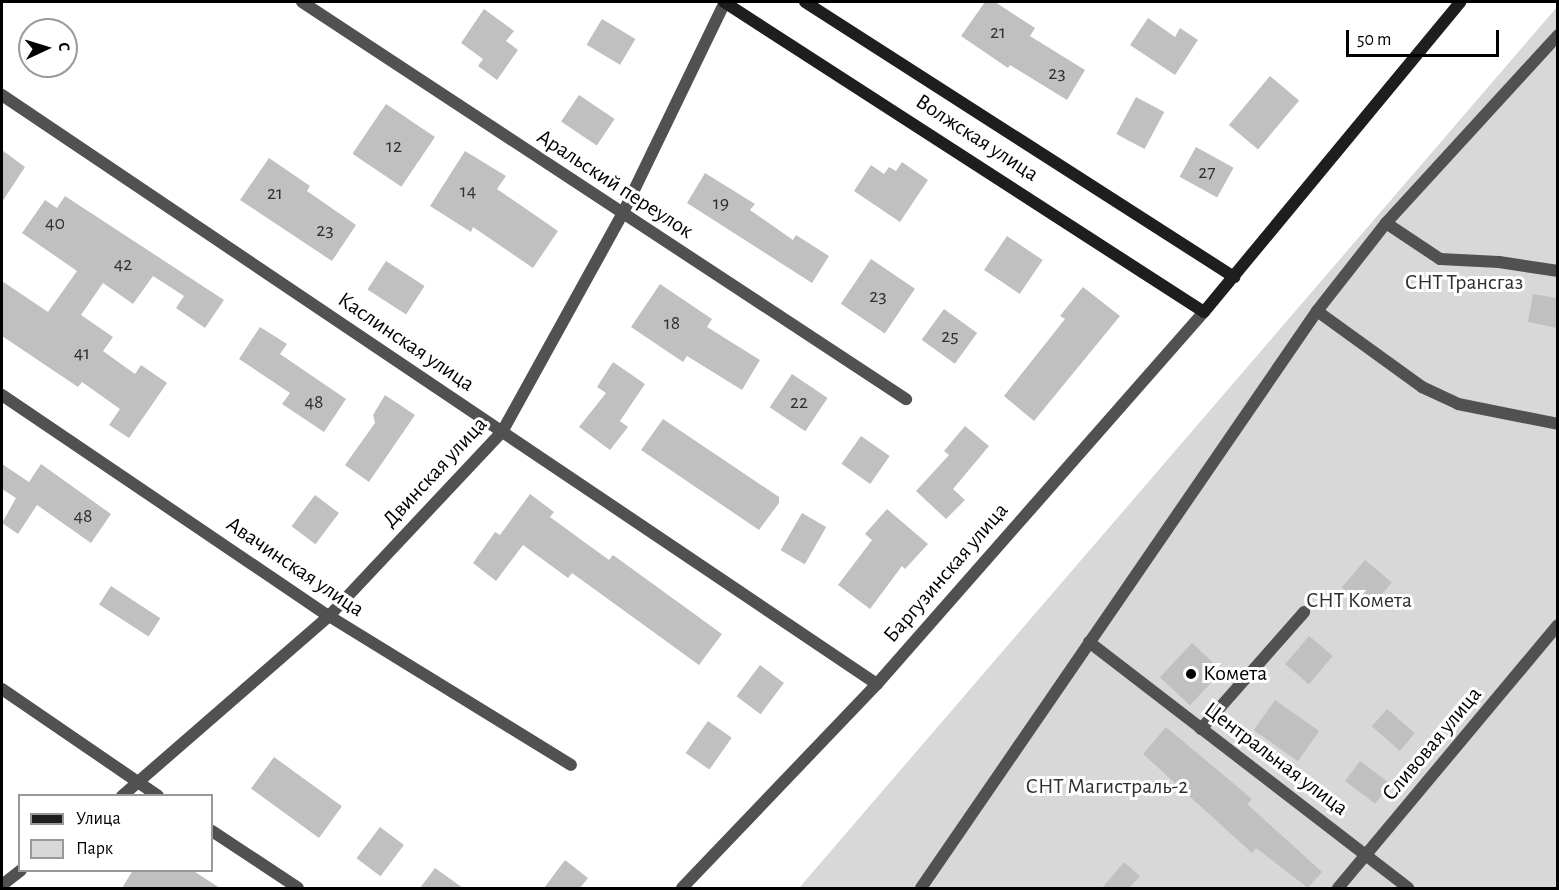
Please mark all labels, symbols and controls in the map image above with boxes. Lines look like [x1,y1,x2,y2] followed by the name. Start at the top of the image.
[18,18,78,78] north arrow
[1349,18,1502,56] scale bar
[990,20,1006,44] house number: 21
[1357,31,1391,49] text: 50 m
[56,42,72,52] text: С
[1048,61,1066,85] house number: 23
[911,88,1043,188] street label: Волжская улица
[532,124,698,244] street label: Аральский переулок
[386,134,402,158] house number: 12
[1198,160,1216,184] house number: 27
[460,179,476,203] house number: 14
[267,181,283,205] house number: 21
[713,191,729,215] house number: 19
[45,211,65,235] house number: 40
[316,218,334,242] house number: 23
[114,252,132,276] house number: 42
[1405,270,1523,296] park label: СНТ Трансгаз
[869,284,887,308] house number: 23
[333,287,479,397] street label: Каслинская улица
[664,311,680,335] house number: 18
[941,324,959,348] house number: 25
[74,341,90,365] house number: 41
[304,390,324,414] house number: 48
[790,390,808,414] house number: 22
[377,411,493,533] street label: Двинская улица
[878,498,1014,648] street label: Баргузинская улица
[73,504,93,528] house number: 48
[221,511,369,623] street label: Авачинская улица
[1306,588,1412,614] park label: СНТ Комета
[1203,661,1267,687] place label: Комета
[1184,667,1198,681] marker: Комета
[1377,682,1487,806] street label: Сливовая улица
[1199,696,1353,822] street label: Центральная улица
[1026,774,1188,800] park label: СНТ Магистраль-2
[18,794,213,872] legend
[76,810,121,828] text: Улица
[76,840,113,858] text: Парк

